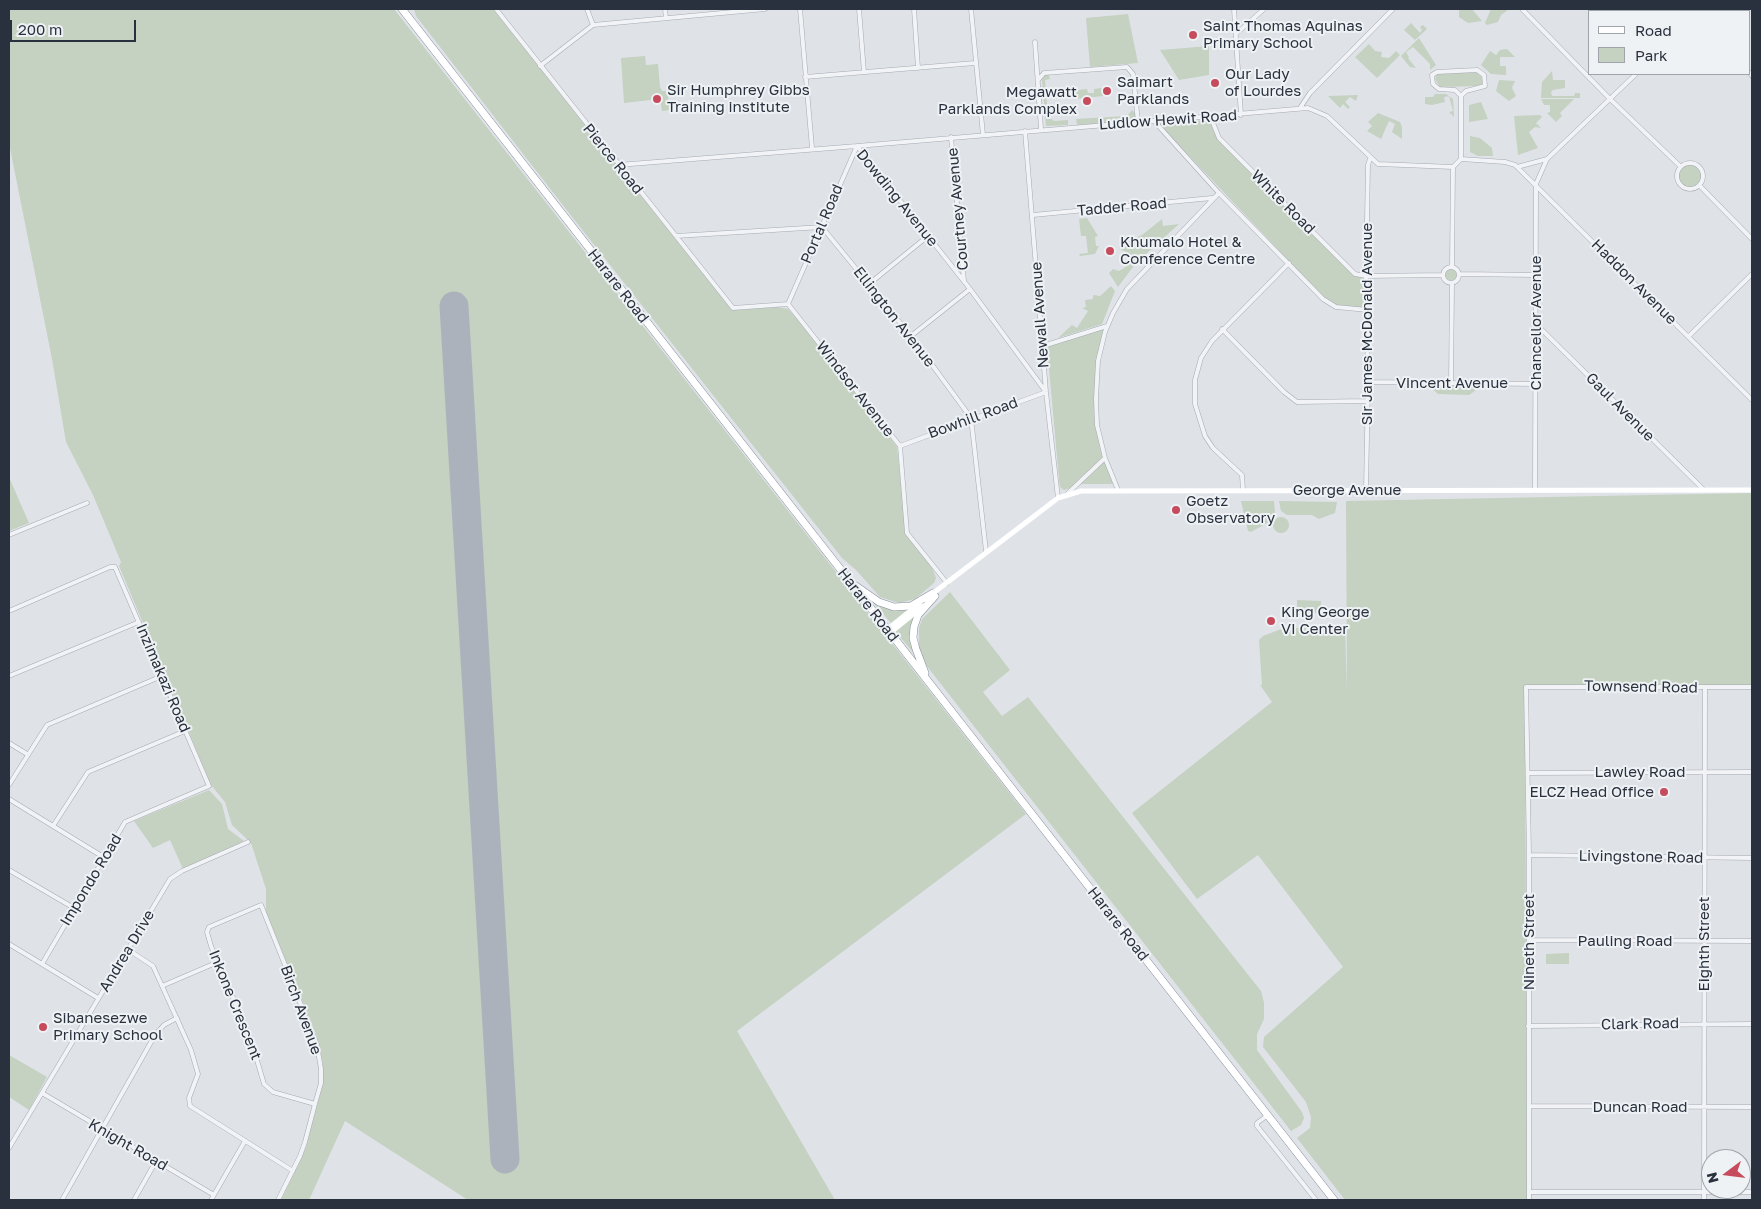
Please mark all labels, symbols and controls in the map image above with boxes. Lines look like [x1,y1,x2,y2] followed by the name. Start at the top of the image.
[12,10,139,42] scale bar
[1588,10,1751,75] legend
[1203,17,1363,52] place label: Saint Thomas Aquinas Primary School
[18,20,62,38] text: 200 m
[1635,21,1672,39] text: Road
[1187,29,1199,41] marker: Saint Thomas Aquinas Primary School
[1635,46,1667,64] text: Park
[1225,65,1301,100] place label: Our Lady of Lourdes
[1117,73,1189,108] place label: Saimart Parklands
[1209,77,1221,89] marker: Our Lady of Lourdes
[667,81,810,116] place label: Sir Humphrey Gibbs Training institute
[938,83,1077,118] place label: Megawatt Parklands Complex
[1101,85,1113,97] marker: Saimart Parklands
[651,93,663,105] marker: Sir Humphrey Gibbs Training institute
[1081,95,1093,107] marker: Megawatt Parklands Complex
[1098,106,1238,134] street label: Ludlow Hewit Road
[579,120,647,198] street label: Pierce Road
[852,146,942,250] street label: Dowding Avenue
[944,147,972,271] street label: Courtney Avenue
[1247,166,1319,238] street label: White Road
[797,182,847,266] street label: Portal Road
[1076,194,1168,220] street label: Tadder Road
[1358,223,1376,425] street label: Sir James McDonald Avenue
[1120,233,1255,268] place label: Khumalo Hotel & Conference Centre
[1588,236,1680,328] street label: Haddon Avenue
[584,245,652,327] street label: Harare Road
[1104,245,1116,257] marker: Khumalo Hotel & Conference Centre
[1527,256,1545,390] street label: Chancellor Avenue
[1027,261,1053,369] street label: Newall Avenue
[849,263,939,371] street label: Ellington Avenue
[812,338,898,440] street label: Windsor Avenue
[1582,369,1658,445] street label: Gaul Avenue
[1396,374,1508,392] street label: Vincent Avenue
[926,393,1020,443] street label: Bowhill Road
[1293,481,1401,499] street label: George Avenue
[1186,492,1275,527] place label: Goetz Observatory
[1170,504,1182,516] marker: Goetz Observatory
[834,564,902,646] street label: Harare Road
[1281,603,1369,638] place label: King George VI Center
[1265,615,1277,627] marker: King George VI Center
[132,621,194,735] street label: Inzimakazi Road
[1584,677,1698,697] street label: Townsend Road
[1594,763,1686,781] street label: Lawley Road
[1529,783,1654,801] place label: ELCZ Head Office
[1658,786,1670,798] marker: ELCZ Head Office
[56,831,126,929] street label: Impondo Road
[1578,847,1704,867] street label: Livingstone Road
[1084,883,1152,965] street label: Harare Road
[1520,894,1538,990] street label: Nineth Street
[1695,897,1713,991] street label: Eighth Street
[96,907,158,995] street label: Andrea Drive
[1578,932,1672,950] street label: Pauling Road
[205,947,265,1063] street label: Inkone Crescent
[276,963,326,1057] street label: Birch Avenue
[53,1009,163,1044] place label: Sibanesezwe Primary School
[1601,1014,1679,1034] street label: Clark Road
[37,1021,49,1033] marker: Sibanesezwe Primary School
[1592,1098,1688,1116] street label: Duncan Road
[85,1115,171,1175] street label: Knight Road
[1701,1149,1751,1199] north arrow
[1702,1170,1722,1185] text: N

